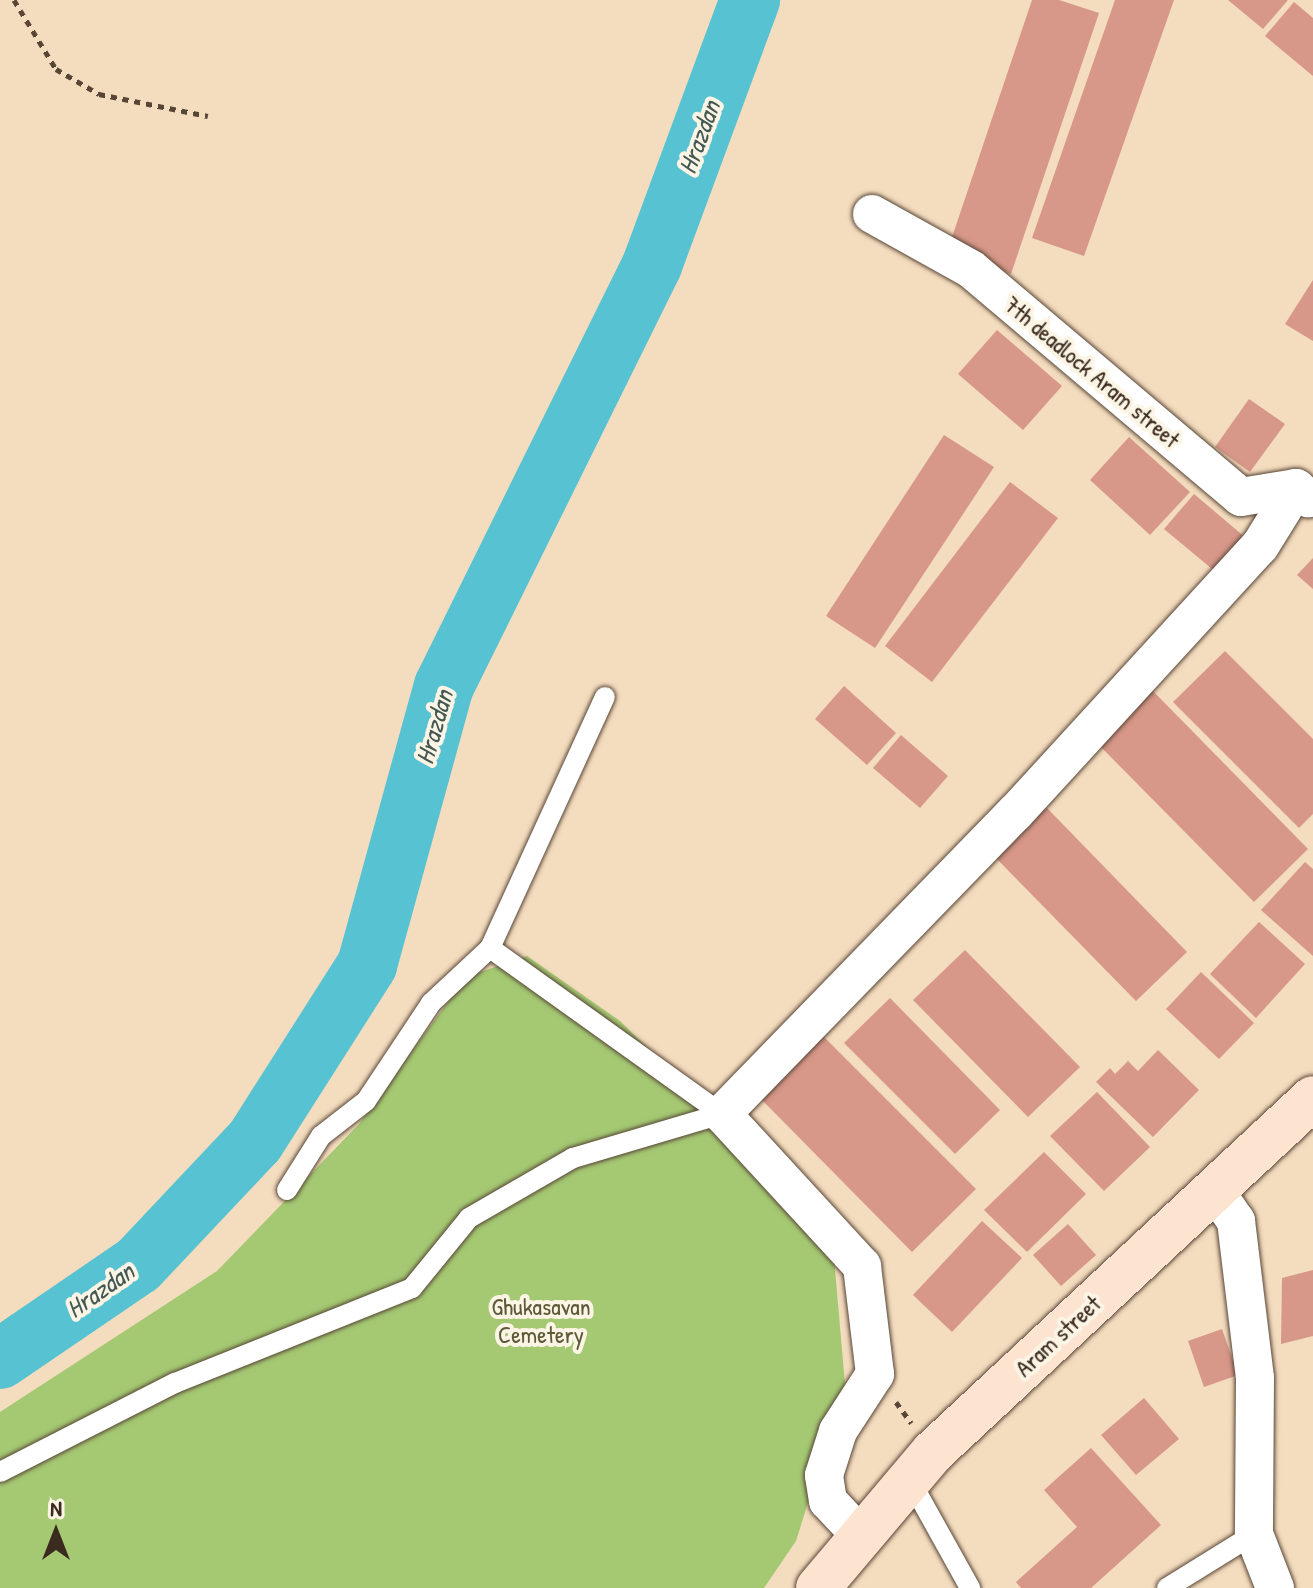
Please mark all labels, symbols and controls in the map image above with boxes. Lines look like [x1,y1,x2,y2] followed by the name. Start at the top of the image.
[671,96,727,178] water label: Hrazdan
[998,290,1186,454] street label: 7th deadlock Aram street
[409,686,459,768] water label: Hrazdan
[60,1256,140,1324] water label: Hrazdan
[1009,1289,1107,1383] street label: Aram street
[491,1293,591,1349] park label: Ghukasavan Cemetery
[16,1492,96,1572] north arrow
[50,1493,62,1523] text: N

